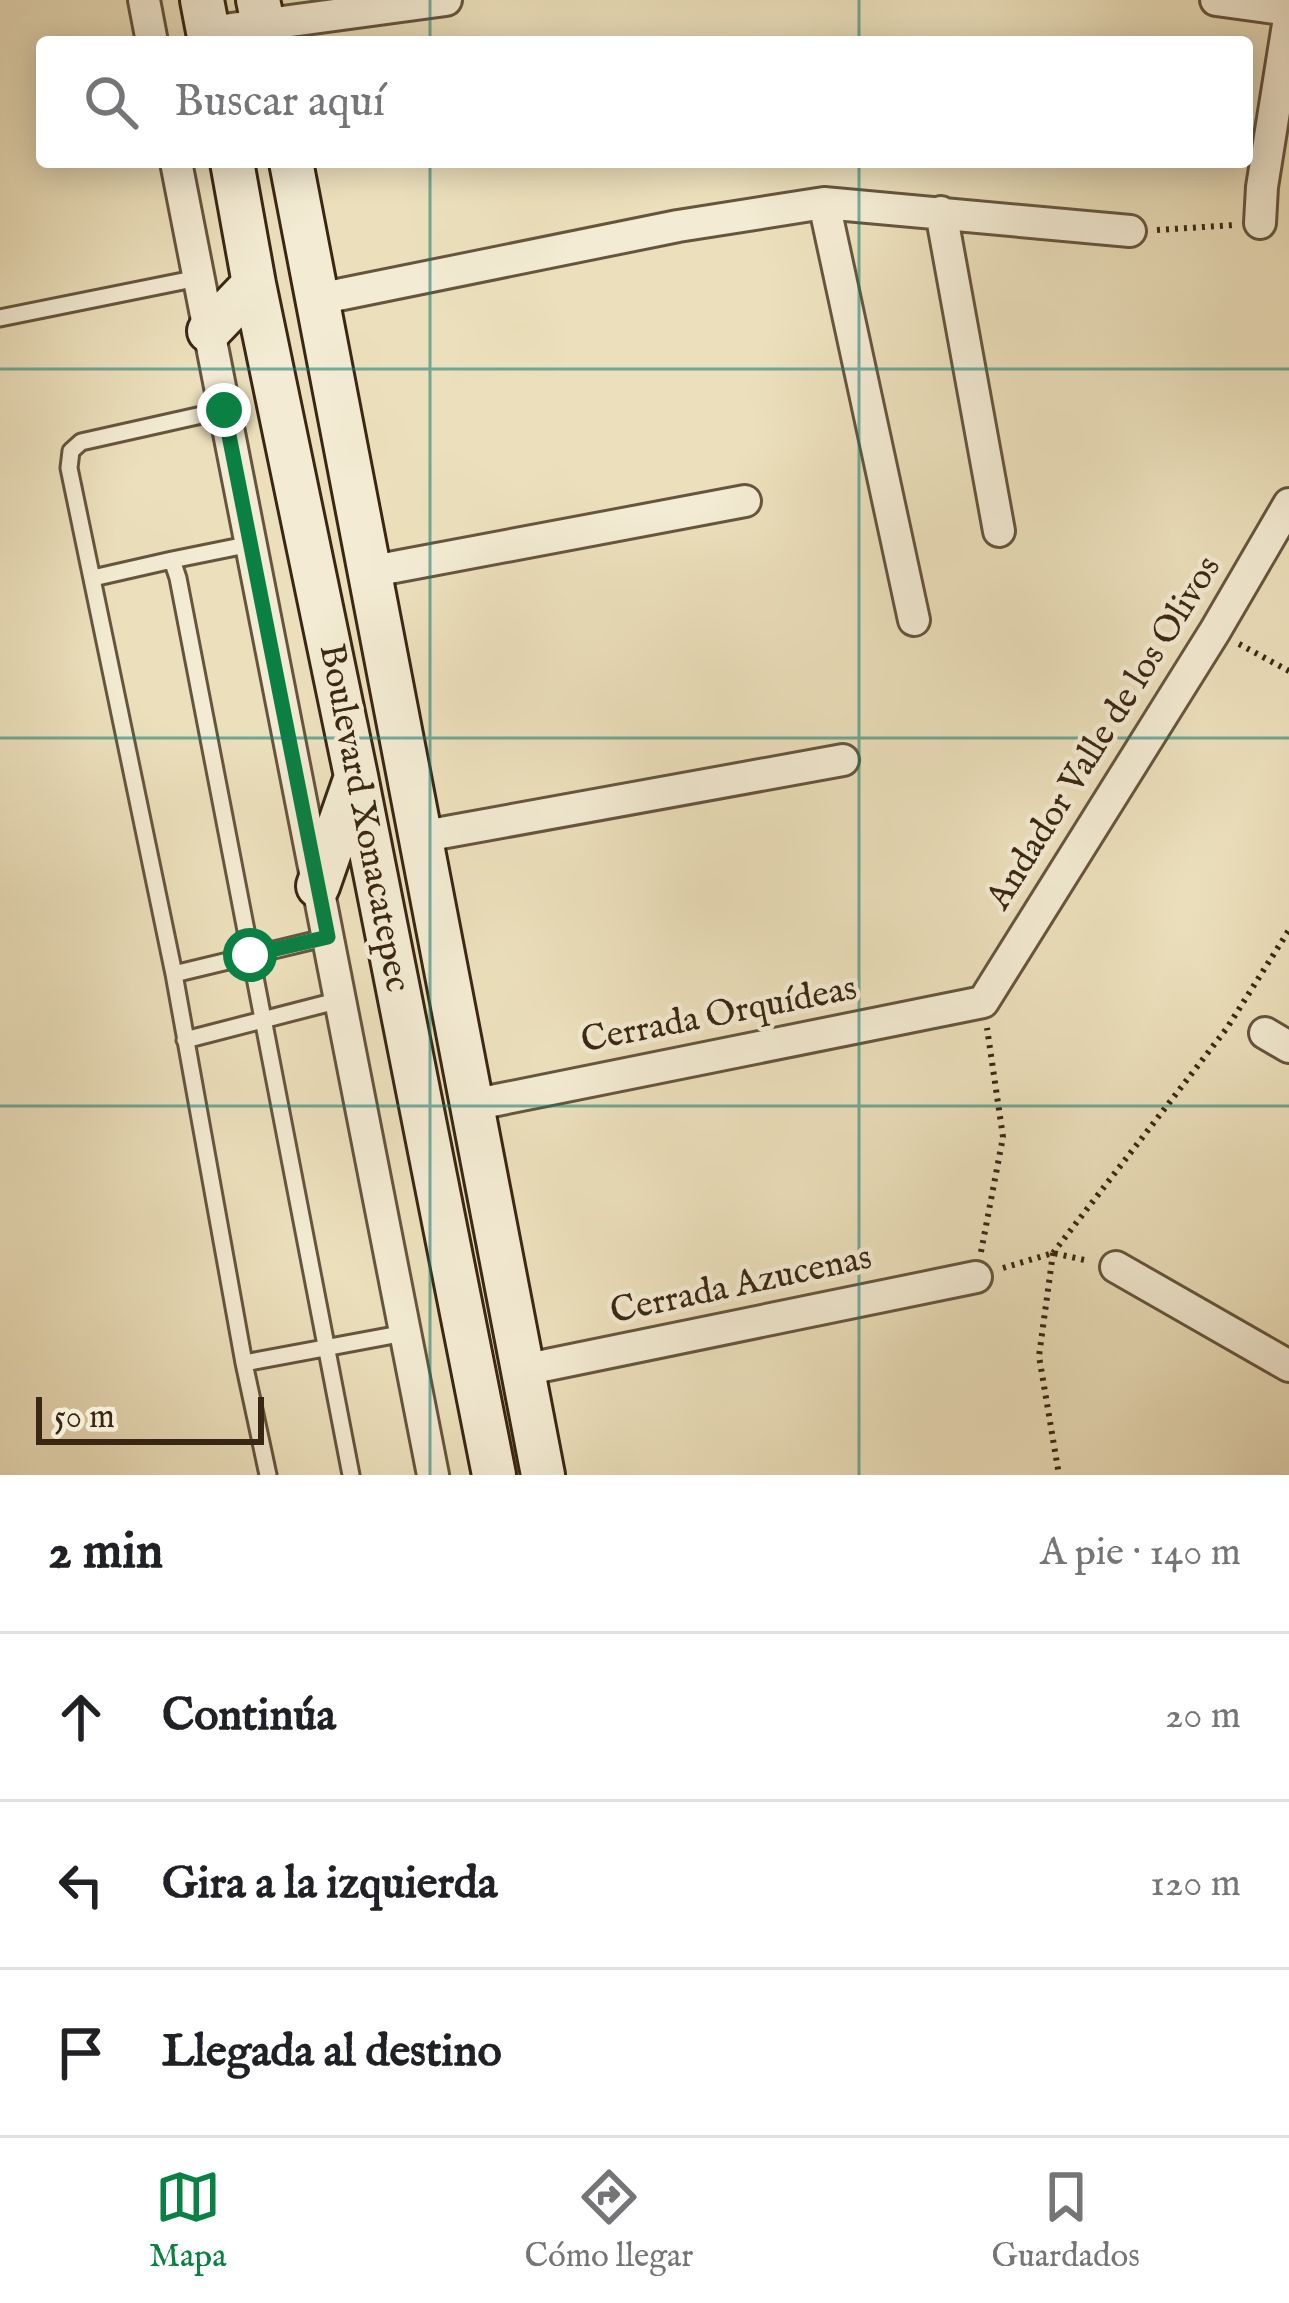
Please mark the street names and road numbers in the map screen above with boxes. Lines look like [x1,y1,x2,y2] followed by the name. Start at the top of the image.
[976,548,1232,919] street label: Andador Valle de los Olivos
[308,640,420,996] street label: Boulevard Xonacatepec
[577,966,861,1064] street label: Cerrada Orquídeas
[606,1235,876,1335] street label: Cerrada Azucenas

